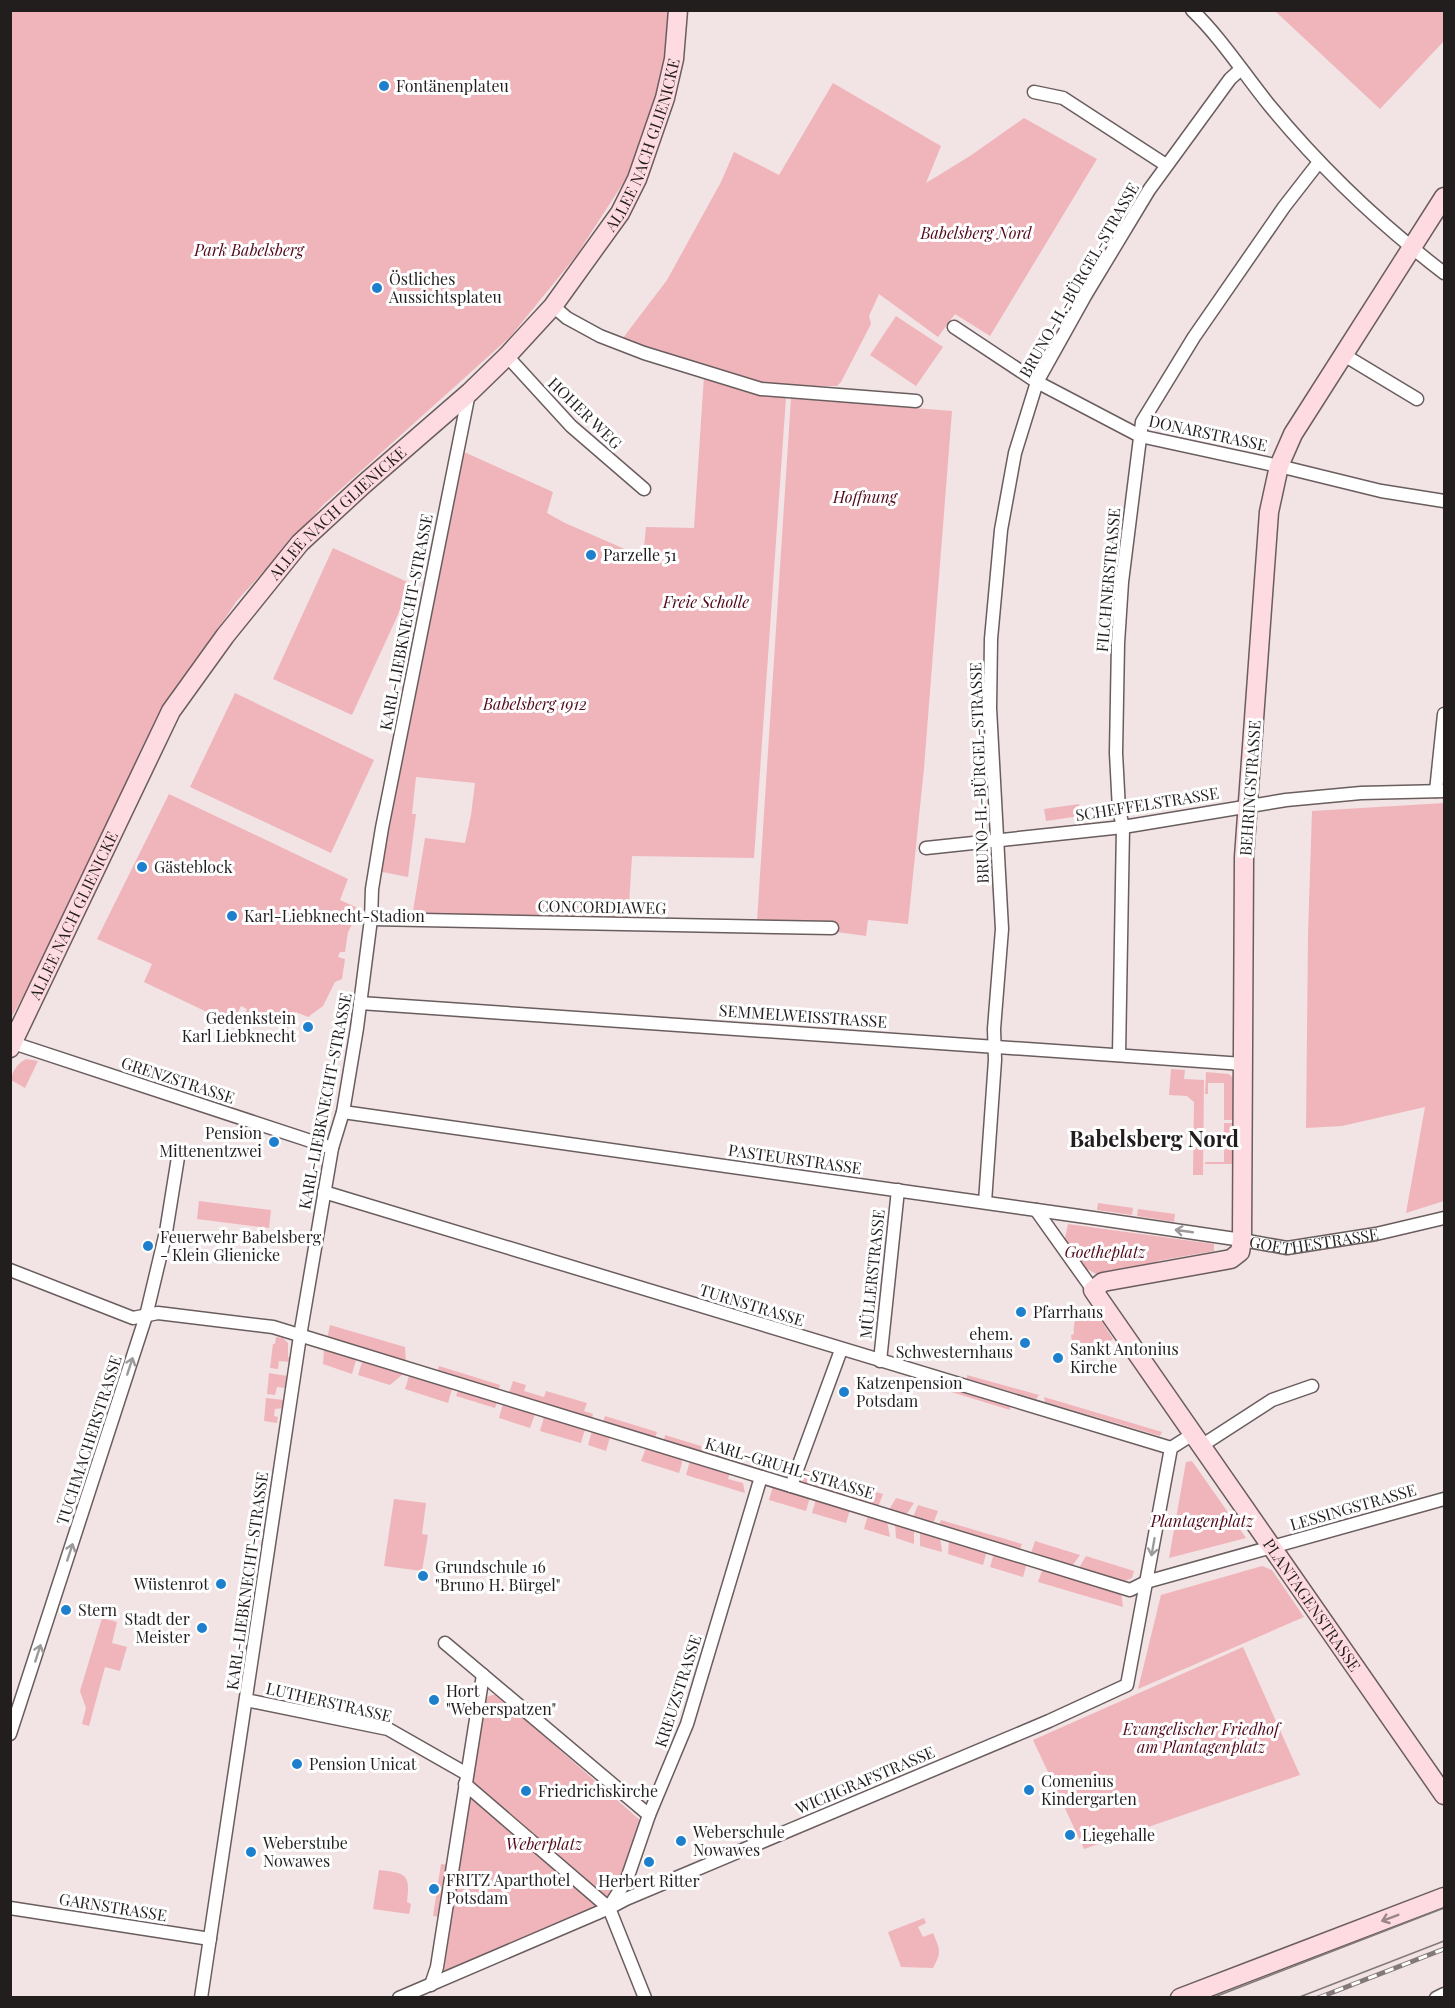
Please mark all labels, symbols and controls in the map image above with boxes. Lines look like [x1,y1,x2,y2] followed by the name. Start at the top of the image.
[599,56,684,236] street label: ALLEE NACH GLIENICKE
[396,75,509,96] place label: Fontänenplateu
[377,79,391,93] marker: Fontänenplateu
[1014,178,1143,381] street label: BRUNO-H.-BÜRGEL-STRASSE
[919,222,1033,243] park label: Babelsberg Nord
[193,239,306,260] park label: Park Babelsberg
[388,268,502,307] place label: Östliches Aussichtsplateu
[370,281,384,295] marker: Östliches Aussichtsplateu
[544,372,627,453] street label: HOHER WEG
[1147,410,1269,455] street label: DONARSTRASSE
[263,441,410,585] street label: ALLEE NACH GLIENICKE
[832,486,899,507] park label: Hoffnung
[1091,507,1124,653] street label: FILCHNERSTRASSE
[374,512,437,732] street label: KARL-LIEBKNECHT-STRASSE
[603,544,677,565] place label: Parzelle 51
[584,548,598,562] marker: Parzelle 51
[662,591,749,612] park label: Freie Scholle
[964,662,993,884] street label: BRUNO-H.-BÜRGEL-STRASSE
[482,693,587,714] park label: Babelsberg 1912
[1234,719,1265,857] street label: BEHRINGSTRASSE
[1074,782,1220,825] street label: SCHEFFELSTRASSE
[23,828,122,1004] street label: ALLEE NACH GLIENICKE
[154,856,233,877] place label: Gästeblock
[135,860,149,874] marker: Gästeblock
[538,895,666,918] street label: CONCORDIAWEG
[244,905,425,926] place label: Karl-Liebknecht-Stadion
[225,909,239,923] marker: Karl-Liebknecht-Stadion
[293,991,356,1211] street label: KARL-LIEBKNECHT-STRASSE
[718,999,888,1032] street label: SEMMELWEISSTRASSE
[182,1007,296,1046] place label: Gedenkstein Karl Liebknecht
[301,1020,315,1034] marker: Gedenkstein Karl Liebknecht
[119,1051,238,1108] street label: GRENZSTRASSE
[159,1122,262,1161] place label: Pension Mittenentzwei
[1069,1123,1239,1153] district label: Babelsberg Nord
[267,1135,281,1149] marker: Pension Mittenentzwei
[727,1139,863,1178] street label: PASTEURSTRASSE
[854,1208,889,1340] street label: MÜLLERSTRASSE
[1248,1223,1380,1259] street label: GOETHESTRASSE
[160,1226,322,1265] place label: Feuerwehr Babelsberg - Klein Glienicke
[1175,1226,1195,1237] one-way arrow
[141,1239,155,1253] marker: Feuerwehr Babelsberg - Klein Glienicke
[1065,1241,1146,1262] park label: Goetheplatz
[697,1279,807,1330] street label: TURNSTRASSE
[1033,1301,1103,1322] place label: Pfarrhaus
[1014,1305,1028,1319] marker: Pfarrhaus
[896,1323,1013,1362] place label: ehem. Schwesternhaus
[1018,1336,1032,1350] marker: ehem. Schwesternhaus
[1070,1338,1179,1377] place label: Sankt Antonius Kirche
[1051,1351,1065,1365] marker: Sankt Antonius Kirche
[51,1352,126,1527] street label: TUCHMACHERSTRASSE
[125,1357,136,1376] one-way arrow
[856,1372,963,1411] place label: Katzenpension Potsdam
[837,1385,851,1399] marker: Katzenpension Potsdam
[703,1432,877,1503] street label: KARL-GRUHL-STRASSE
[221,1470,272,1691] street label: KARL-LIEBKNECHT-STRASSE
[1287,1478,1418,1535] street label: LESSINGSTRASSE
[1150,1510,1254,1531] park label: Plantagenplatz
[1259,1534,1366,1675] street label: PLANTAGENSTRASSE
[1147,1537,1158,1557] one-way arrow
[66,1543,77,1562] one-way arrow
[435,1556,561,1595] place label: Grundschule 16 "Bruno H. Bürgel"
[416,1569,430,1583] marker: Grundschule 16 "Bruno H. Bürgel"
[133,1573,209,1594] place label: Wüstenrot
[214,1577,228,1591] marker: Wüstenrot
[78,1599,118,1620] place label: Stern
[59,1603,73,1617] marker: Stern
[125,1608,190,1647] place label: Stadt der Meister
[195,1621,209,1635] marker: Stadt der Meister
[649,1632,706,1750] street label: KREUZSTRASSE
[33,1644,44,1663] one-way arrow
[264,1677,394,1726] street label: LUTHERSTRASSE
[446,1680,556,1719] place label: Hort "Weberspatzen"
[427,1693,441,1707] marker: Hort "Weberspatzen"
[1122,1718,1282,1757] park label: Evangelischer Friedhof am Plantagenplatz
[791,1741,938,1819] street label: WICHGRAFSTRASSE
[309,1753,417,1774] place label: Pension Unicat
[290,1757,304,1771] marker: Pension Unicat
[1041,1770,1137,1809] place label: Comenius Kindergarten
[538,1780,658,1801] place label: Friedrichskirche
[1022,1783,1036,1797] marker: Comenius Kindergarten
[519,1784,533,1798] marker: Friedrichskirche
[692,1821,785,1860] place label: Weberschule Nowawes
[1082,1824,1155,1845] place label: Liegehalle
[1063,1828,1077,1842] marker: Liegehalle
[262,1832,348,1871] place label: Weberstube Nowawes
[506,1833,583,1854] park label: Weberplatz
[674,1834,688,1848] marker: Weberschule Nowawes
[244,1845,258,1859] marker: Weberstube Nowawes
[642,1855,656,1869] marker: Herbert Ritter
[446,1869,571,1908] place label: FRITZ Aparthotel Potsdam
[598,1870,700,1891] place label: Herbert Ritter
[427,1882,441,1896] marker: FRITZ Aparthotel Potsdam
[58,1888,168,1925] street label: GARNSTRASSE
[1381,1913,1400,1924] one-way arrow

